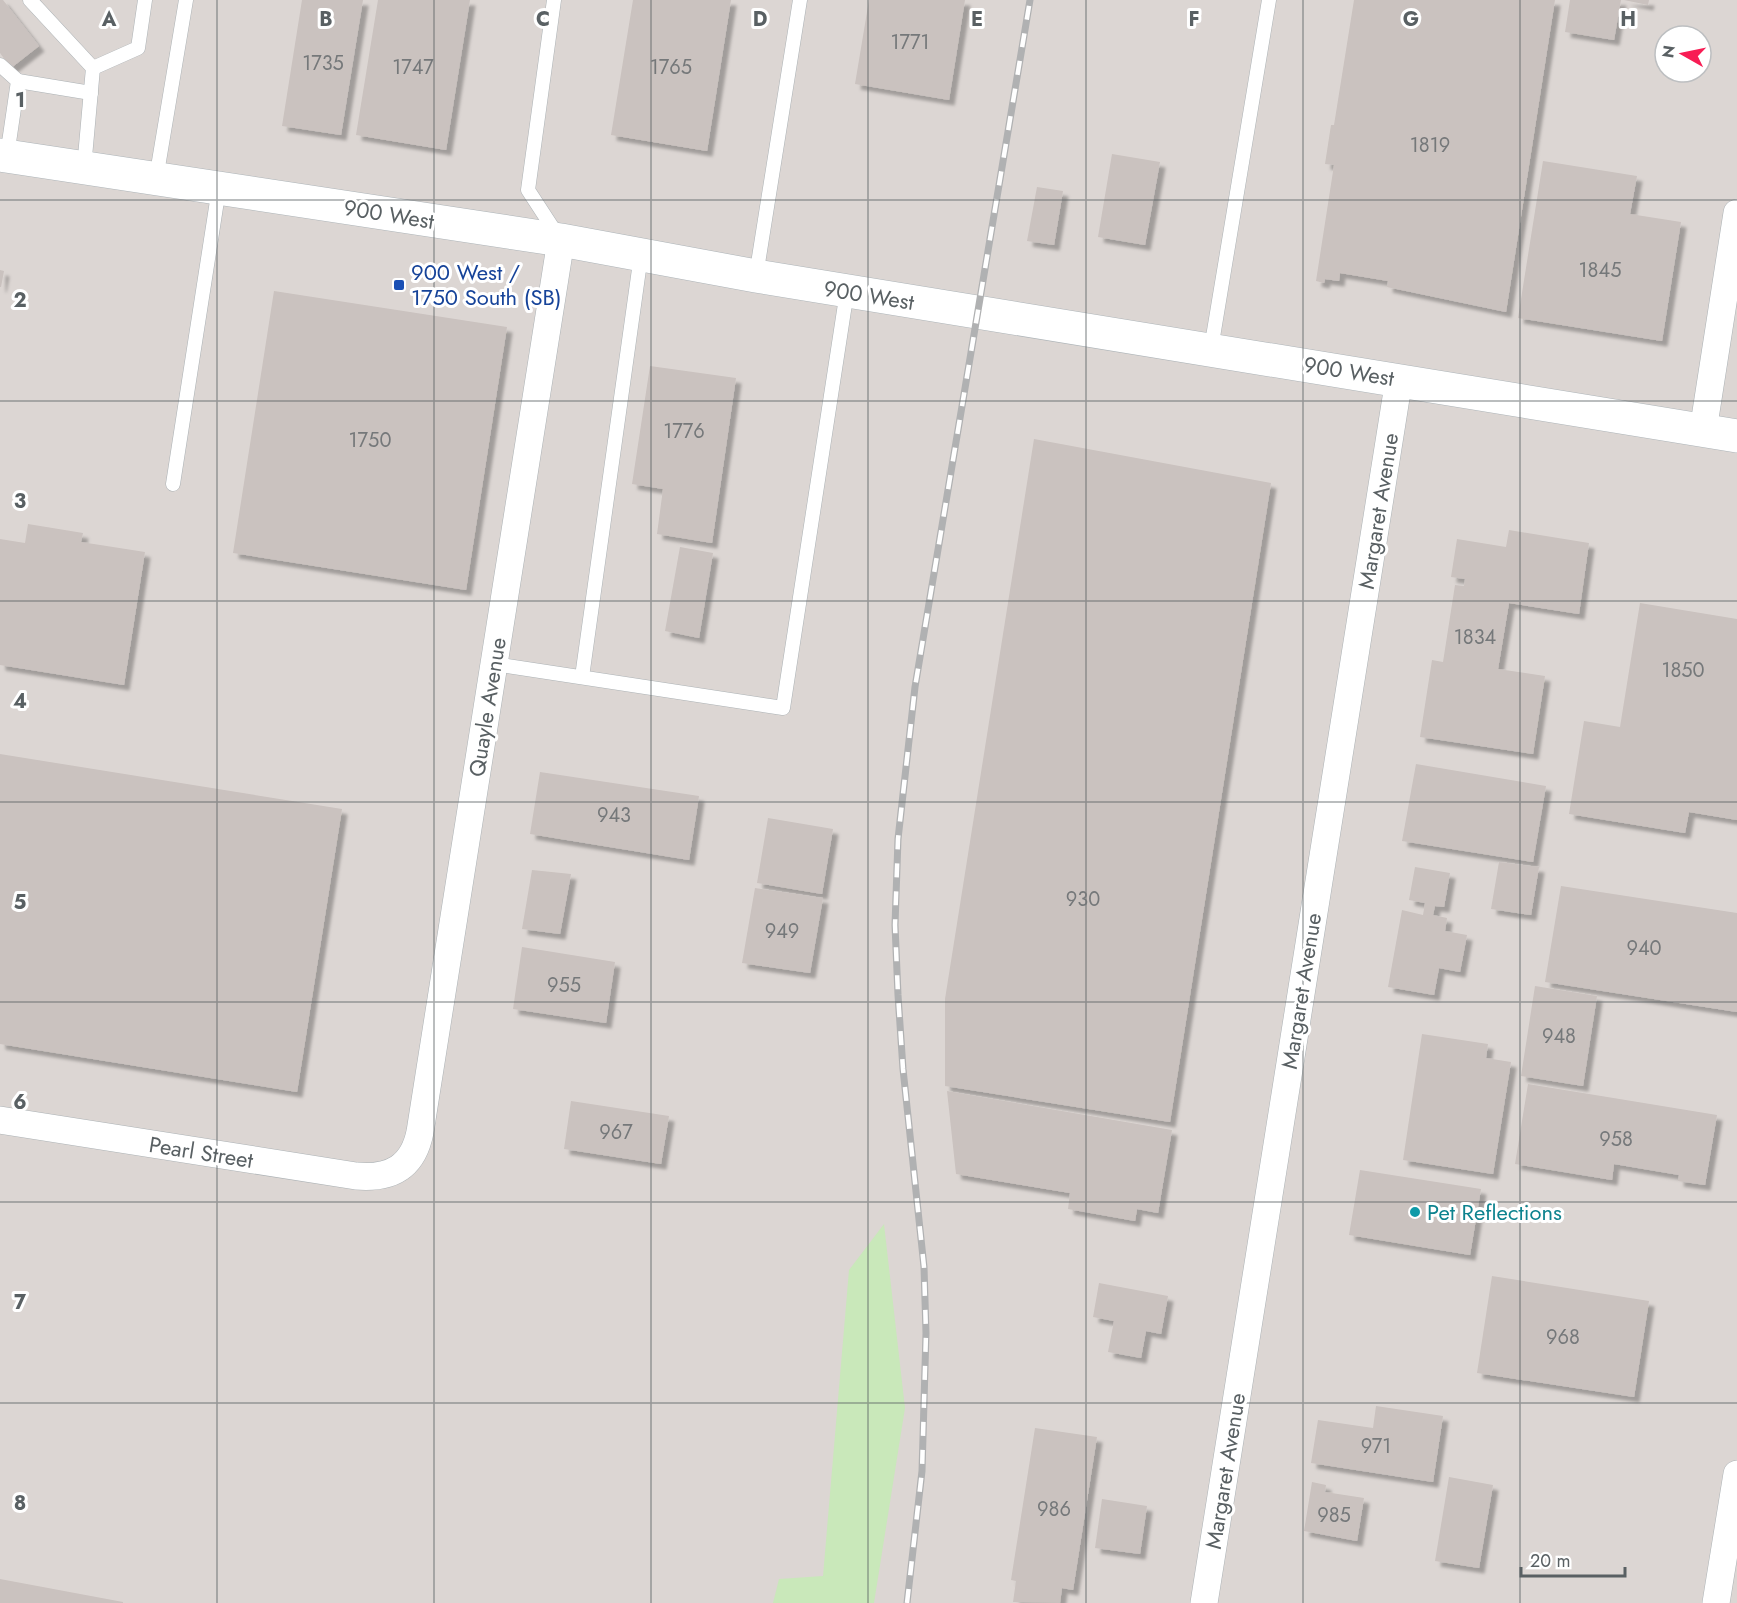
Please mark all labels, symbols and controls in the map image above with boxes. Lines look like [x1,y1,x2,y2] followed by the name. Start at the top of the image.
[101,5,117,34] text: A
[319,5,333,34] text: B
[536,5,550,34] text: C
[753,5,767,34] text: D
[971,5,983,34] text: E
[1188,5,1200,34] text: F
[1403,5,1419,34] text: G
[1620,5,1636,34] text: H
[1653,24,1713,84] north arrow
[891,28,930,57] house number: 1771
[1656,44,1681,60] text: N
[302,49,344,78] house number: 1735
[392,53,434,82] house number: 1747
[650,53,692,82] house number: 1765
[15,86,25,115] text: 1
[1410,131,1450,160] house number: 1819
[341,191,437,237] street label: 900 West
[411,256,562,313] place label: 900 West / 1750 South (SB)
[1579,256,1621,285] house number: 1845
[821,272,917,318] street label: 900 West
[392,278,406,292] marker: 900 West / 1750 South (SB)
[13,286,27,315] text: 2
[1301,348,1397,394] street label: 900 West
[663,417,705,446] house number: 1776
[349,426,391,455] house number: 1750
[1350,431,1406,591] street label: Margaret Avenue
[14,487,26,516] text: 3
[1454,623,1497,652] house number: 1834
[460,635,514,779] street label: Quayle Avenue
[1661,656,1705,685] house number: 1850
[13,687,27,716] text: 4
[597,801,631,830] house number: 943
[1066,885,1100,914] house number: 930
[14,888,27,917] text: 5
[1273,911,1329,1071] street label: Margaret Avenue
[765,917,799,946] house number: 949
[1626,934,1662,963] house number: 940
[547,971,581,1000] house number: 955
[1542,1022,1576,1051] house number: 948
[13,1088,27,1117] text: 6
[599,1118,633,1147] house number: 967
[1599,1125,1633,1154] house number: 958
[147,1128,256,1176] street label: Pearl Street
[1427,1196,1562,1228] place label: Pet Reflections
[1408,1205,1422,1219] marker: Pet Reflections
[14,1288,27,1317] text: 7
[1546,1323,1580,1352] house number: 968
[1197,1391,1253,1551] street label: Margaret Avenue
[1361,1432,1391,1461] house number: 971
[14,1489,26,1518] text: 8
[1037,1495,1071,1524] house number: 986
[1317,1501,1351,1530] house number: 985
[1521,1540,1624,1578] scale bar
[1530,1548,1570,1574] text: 20 m

